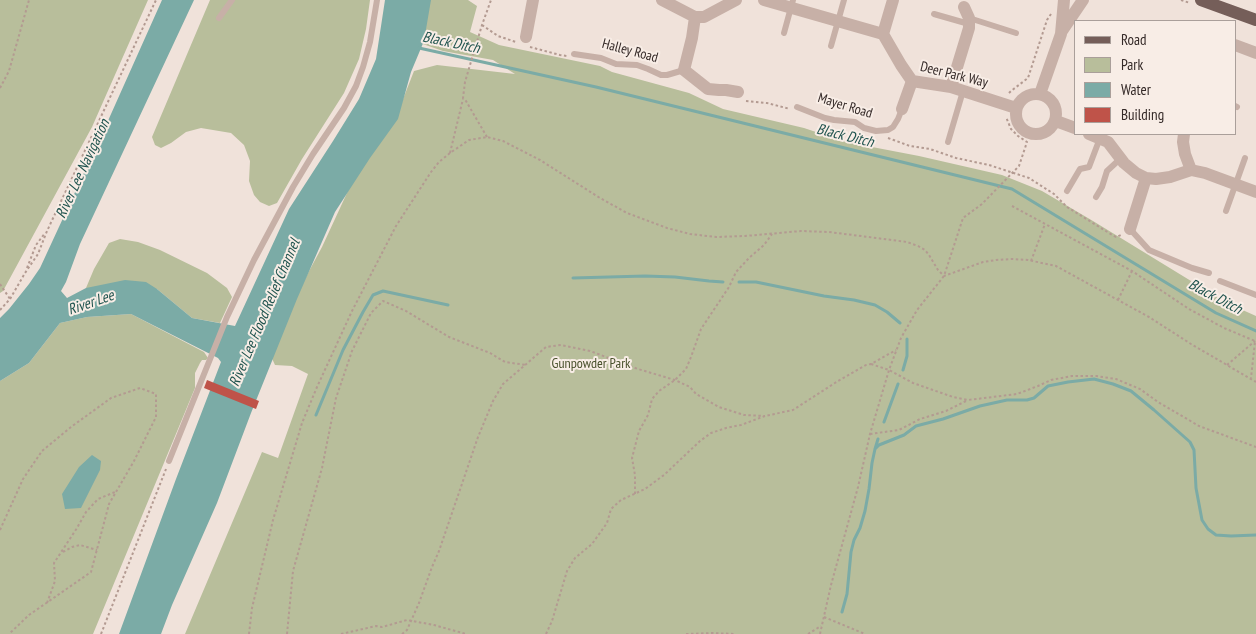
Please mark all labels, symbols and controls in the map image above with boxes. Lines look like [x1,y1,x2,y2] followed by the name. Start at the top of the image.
[1074,20,1236,135] legend
[421,28,481,58] water label: Black Ditch
[1121,30,1147,49] text: Road
[600,35,660,67] street label: Halley Road
[1121,55,1143,74] text: Park
[918,58,990,92] street label: Deer Park Way
[1121,80,1151,99] text: Water
[816,90,874,122] street label: Mayer Road
[1121,105,1164,124] text: Building
[52,117,114,221] water label: River Lee Navigation
[815,120,875,152] water label: Black Ditch
[226,237,304,389] water label: River Lee Flood Relief Channel
[1185,275,1245,319] water label: Black Ditch
[66,287,116,319] water label: River Lee
[552,356,630,372] park label: Gunpowder Park

